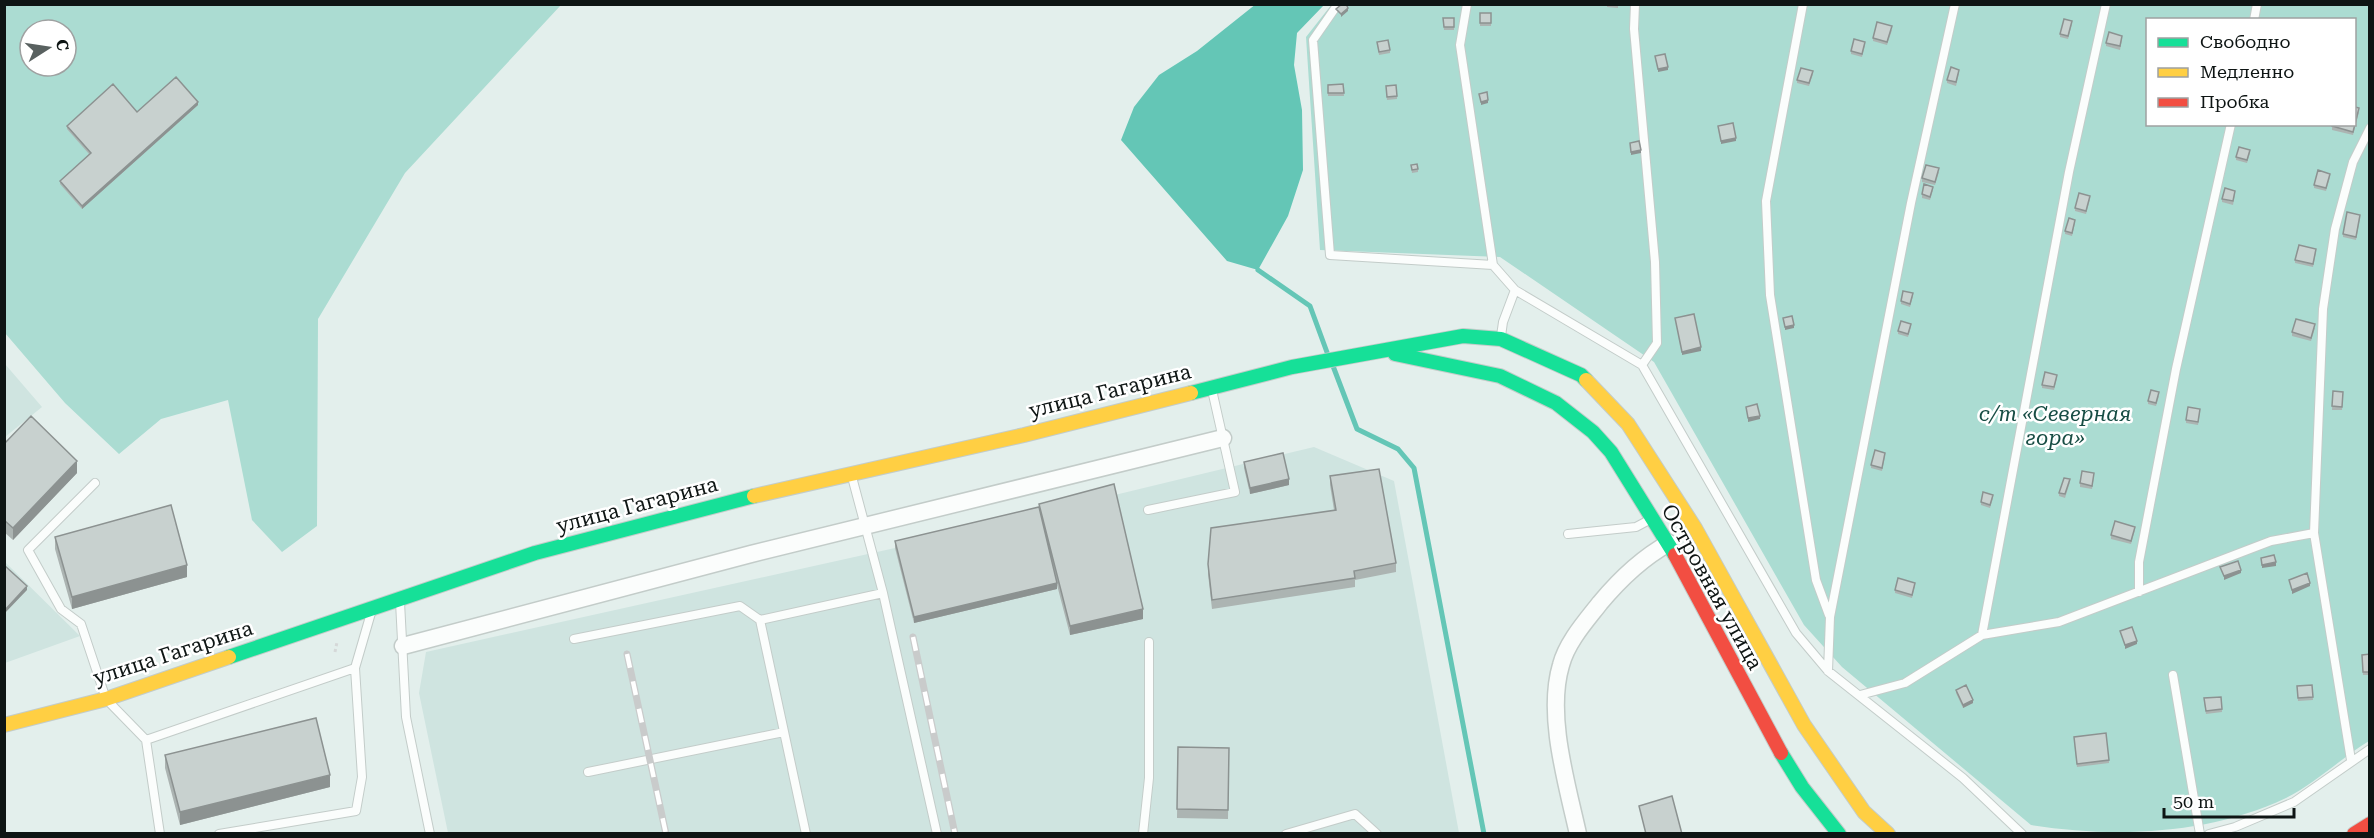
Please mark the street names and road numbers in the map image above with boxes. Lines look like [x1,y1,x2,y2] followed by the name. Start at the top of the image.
[1026,359,1194,423] street label: улица Гагарина
[554,472,721,538] street label: улица Гагарина
[1657,500,1768,674] street label: Островная улица
[90,616,256,690] street label: улица Гагарина

